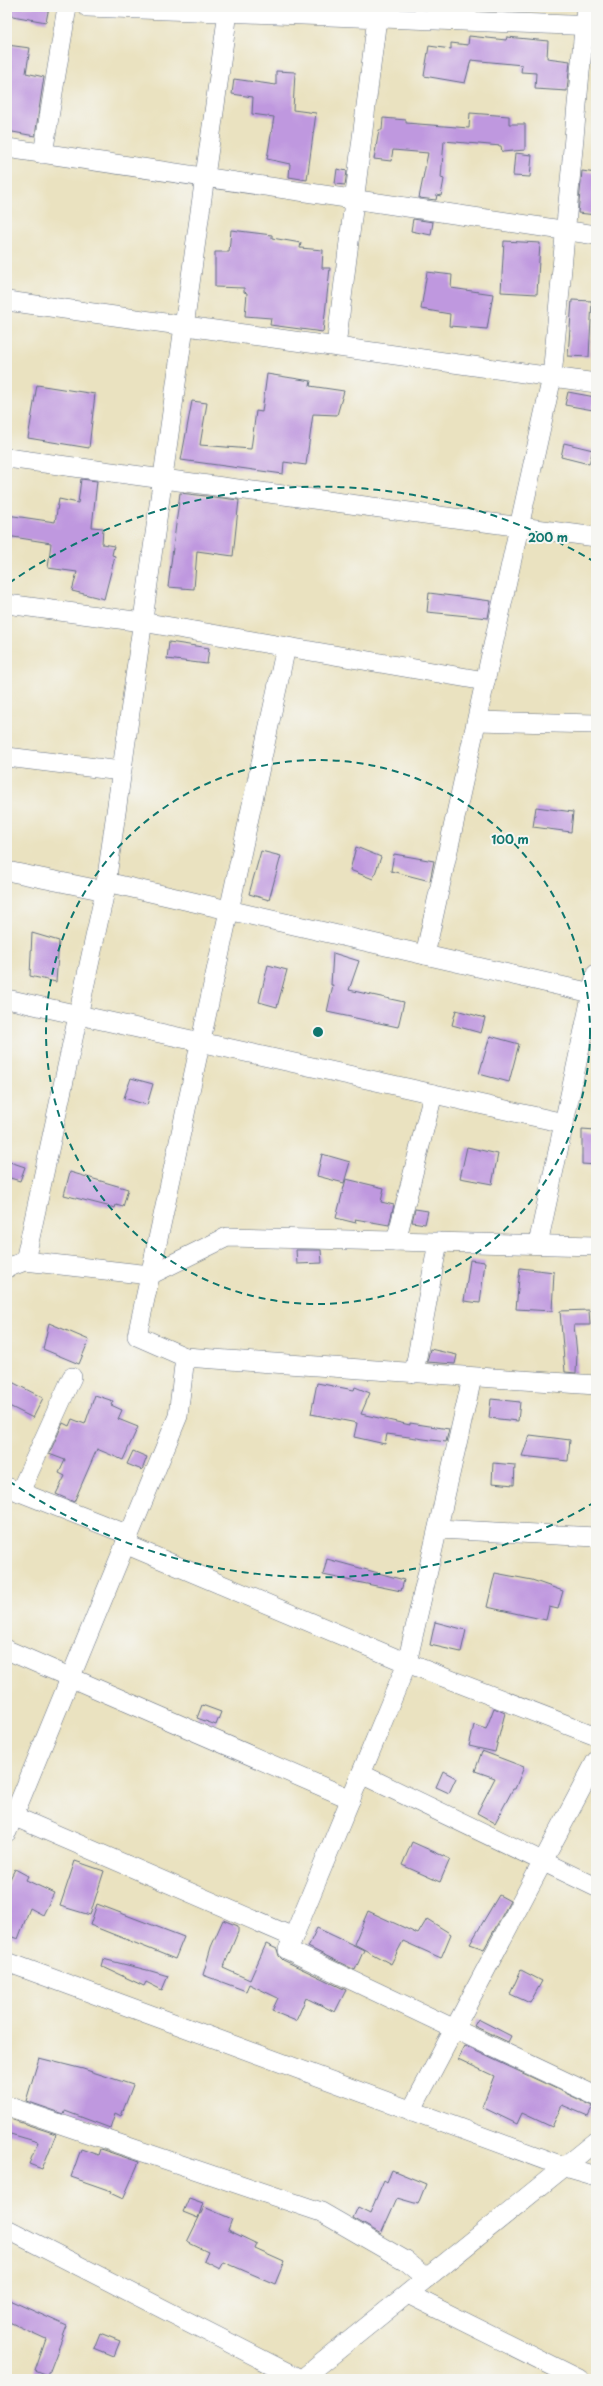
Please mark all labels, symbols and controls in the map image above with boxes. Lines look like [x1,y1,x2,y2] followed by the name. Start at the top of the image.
[528,528,568,546] text: 200 m
[491,830,529,848] text: 100 m
[311,1025,325,1039] centre of rings

